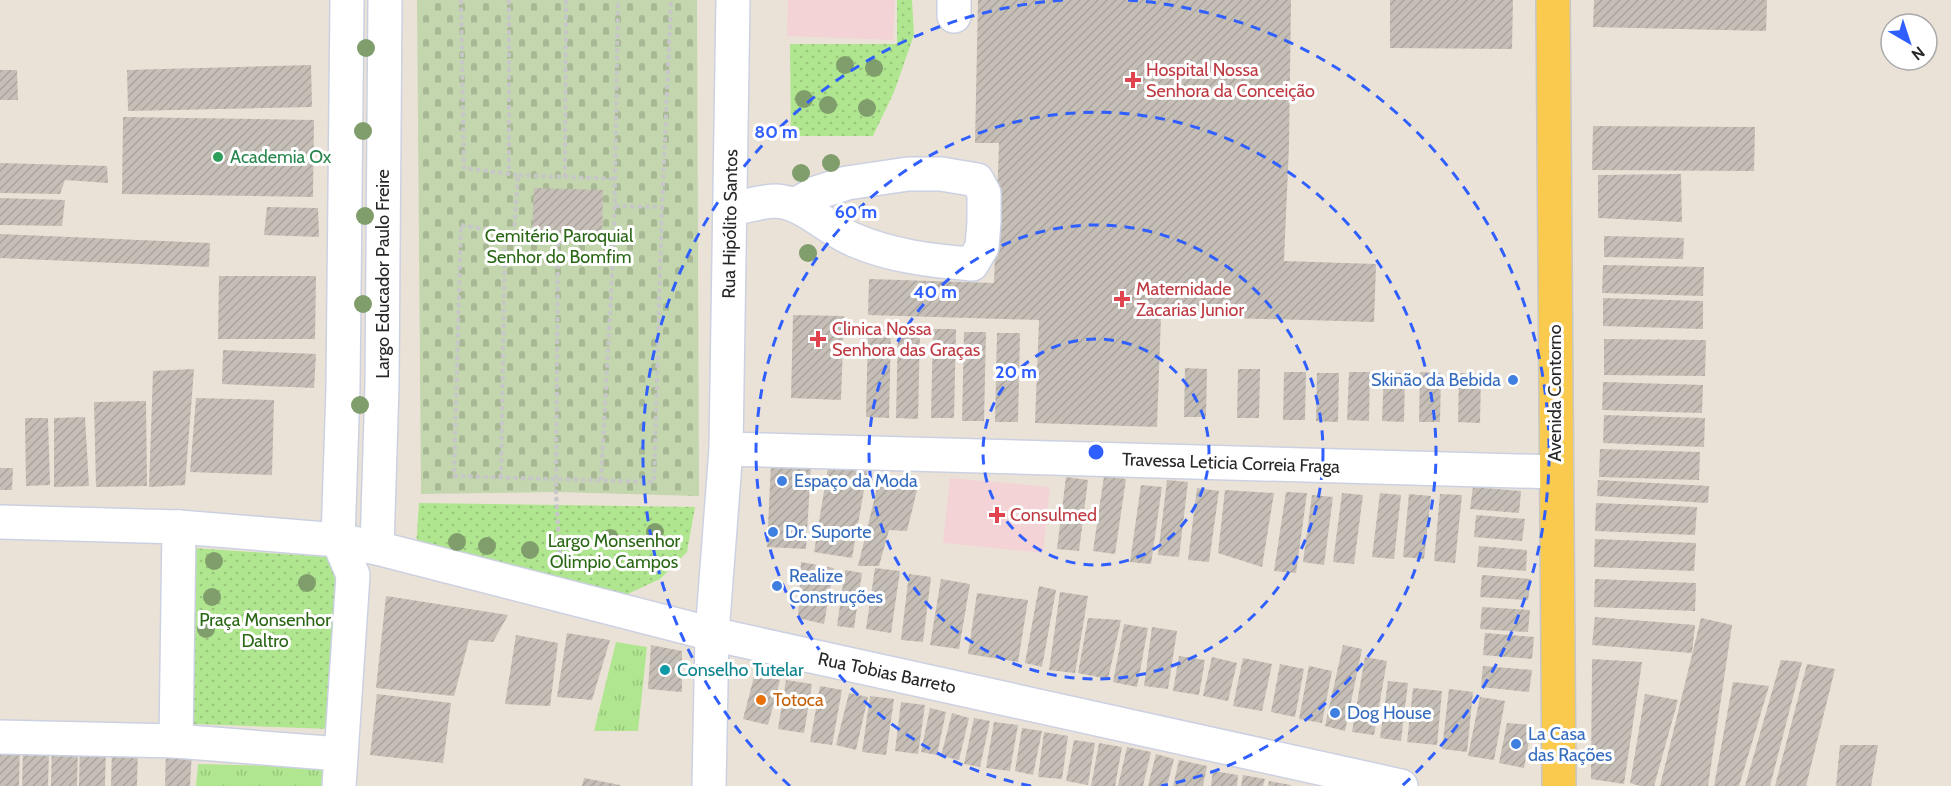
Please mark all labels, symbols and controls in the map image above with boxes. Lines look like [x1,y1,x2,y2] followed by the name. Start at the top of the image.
[1879,12,1939,72] north arrow
[1908,42,1928,64] text: N
[1146,59,1315,102] place label: Hospital Nossa Senhora da Conceição
[1124,71,1142,89] marker: Hospital Nossa Senhora da Conceição
[754,121,798,143] text: 80 m
[230,146,332,168] place label: Academia Ox
[718,149,742,299] street label: Rua Hipólito Santos
[211,150,225,164] marker: Academia Ox
[372,169,394,379] street label: Largo Educador Paulo Freire
[835,201,877,223] text: 60 m
[485,225,634,268] park label: Cemitério Paroquial Senhor do Bomfim
[1136,278,1244,321] place label: Maternidade Zacarias Junior
[913,281,957,303] text: 40 m
[1113,290,1131,308] marker: Maternidade Zacarias Junior
[832,318,980,361] place label: Clinica Nossa Senhora das Graças
[1544,324,1566,462] street label: Avenida Contorno
[809,330,827,348] marker: Clinica Nossa Senhora das Graças
[995,361,1037,383] text: 20 m
[1371,369,1501,391] place label: Skinão da Bebida
[1506,373,1520,387] marker: Skinão da Bebida
[1086,442,1106,462] centre of rings
[1122,448,1341,478] street label: Travessa Leticia Correia Fraga
[794,470,918,492] place label: Espaço da Moda
[775,474,789,488] marker: Espaço da Moda
[1010,504,1097,526] place label: Consulmed
[988,506,1006,524] marker: Consulmed
[785,521,872,543] place label: Dr. Suporte
[766,525,780,539] marker: Dr. Suporte
[548,530,681,573] park label: Largo Monsenhor Olimpio Campos
[789,565,883,608] place label: Realize Construções
[770,579,784,593] marker: Realize Construções
[199,609,331,652] park label: Praça Monsenhor Daltro
[816,648,958,698] street label: Rua Tobias Barreto
[677,659,804,681] place label: Conselho Tutelar
[658,663,672,677] marker: Conselho Tutelar
[773,689,824,711] place label: Totoca
[754,693,768,707] marker: Totoca
[1347,702,1431,724] place label: Dog House
[1328,706,1342,720] marker: Dog House
[1528,723,1612,766] place label: La Casa das Rações
[1509,737,1523,751] marker: La Casa das Rações

